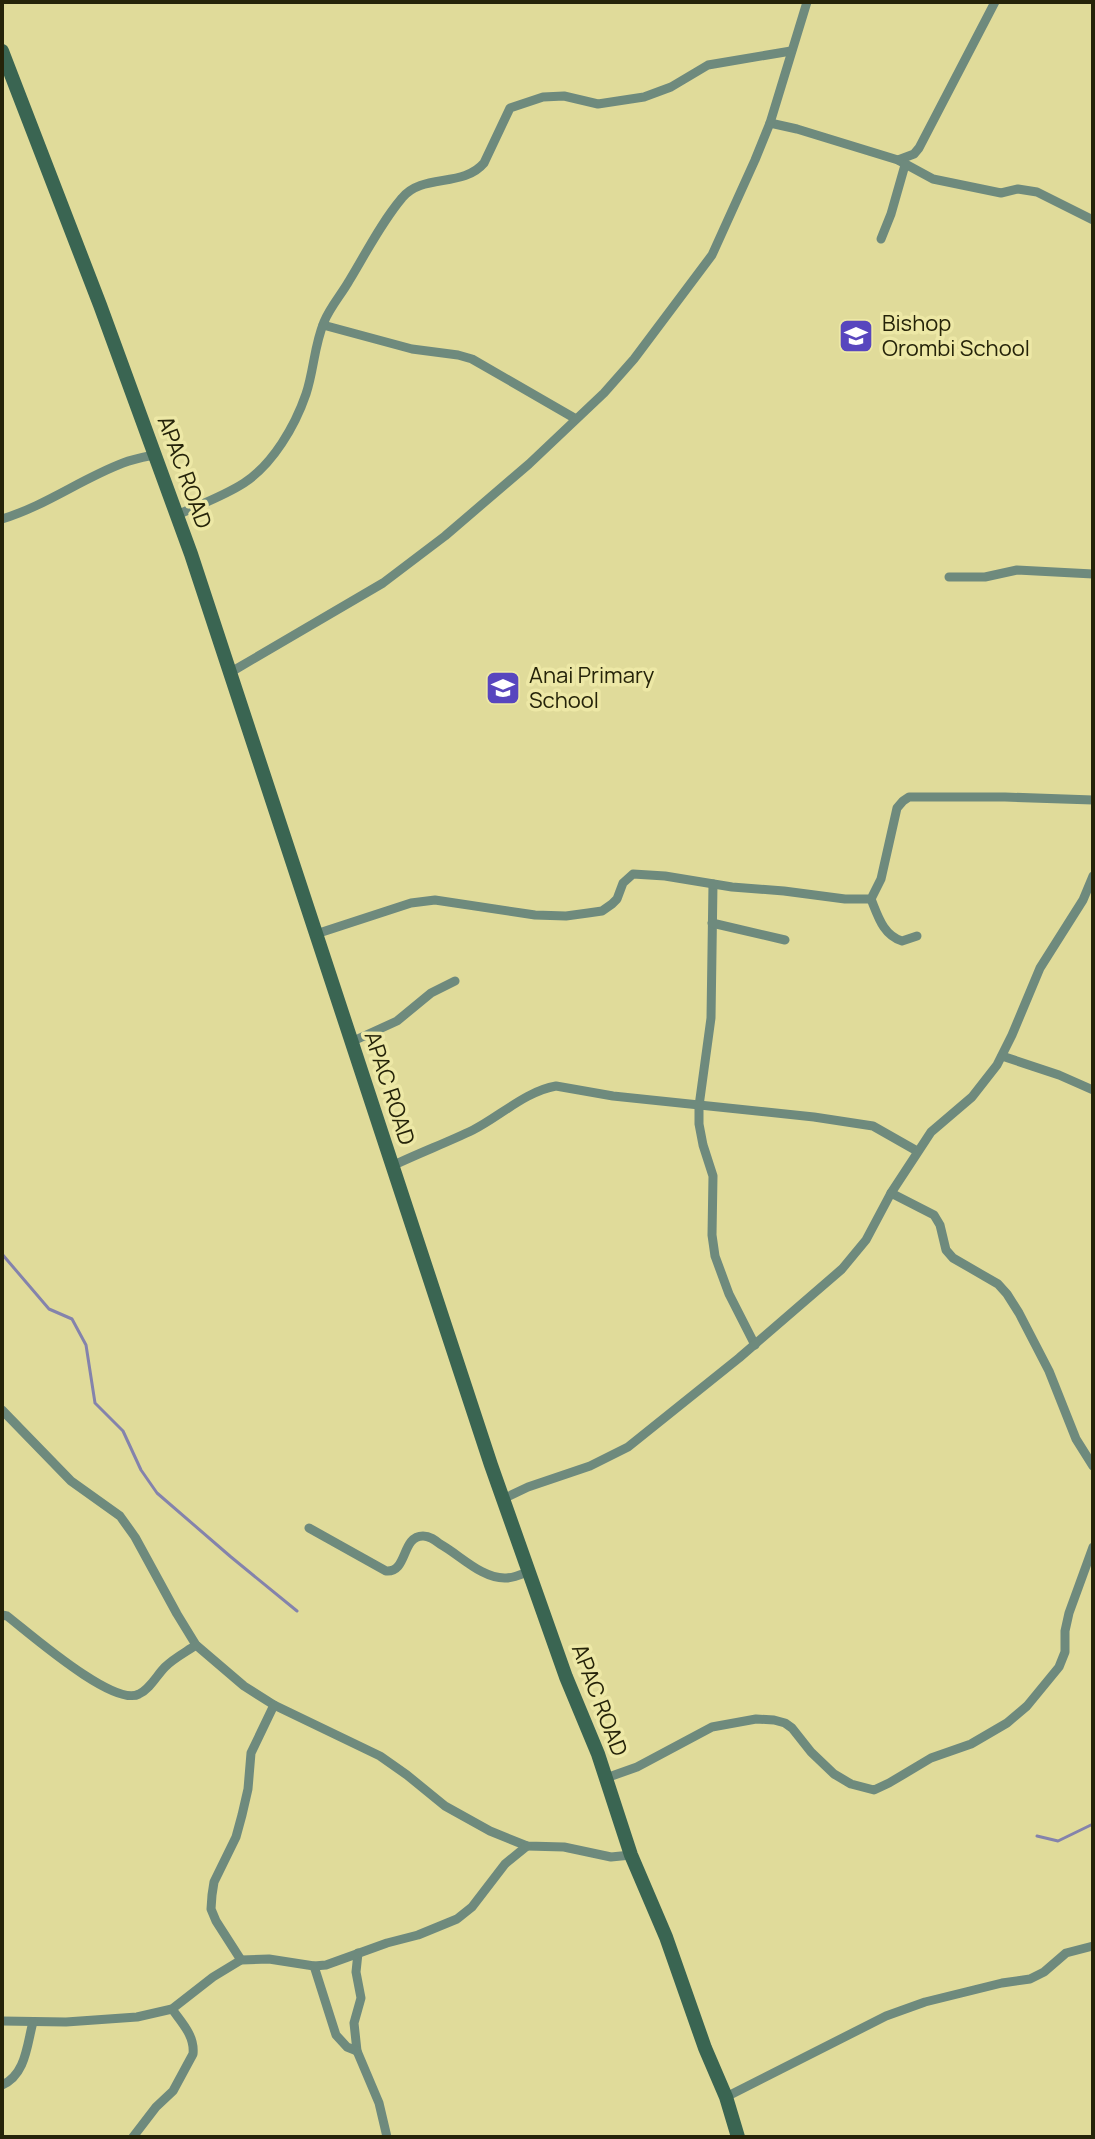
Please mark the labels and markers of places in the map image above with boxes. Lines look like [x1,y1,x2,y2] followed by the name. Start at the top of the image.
[882,308,1030,363] place label: Bishop Orombi School
[837,317,875,355] school or university icon: Bishop Orombi School
[529,660,655,715] place label: Anai Primary School
[484,669,522,707] school or university icon: Anai Primary School

